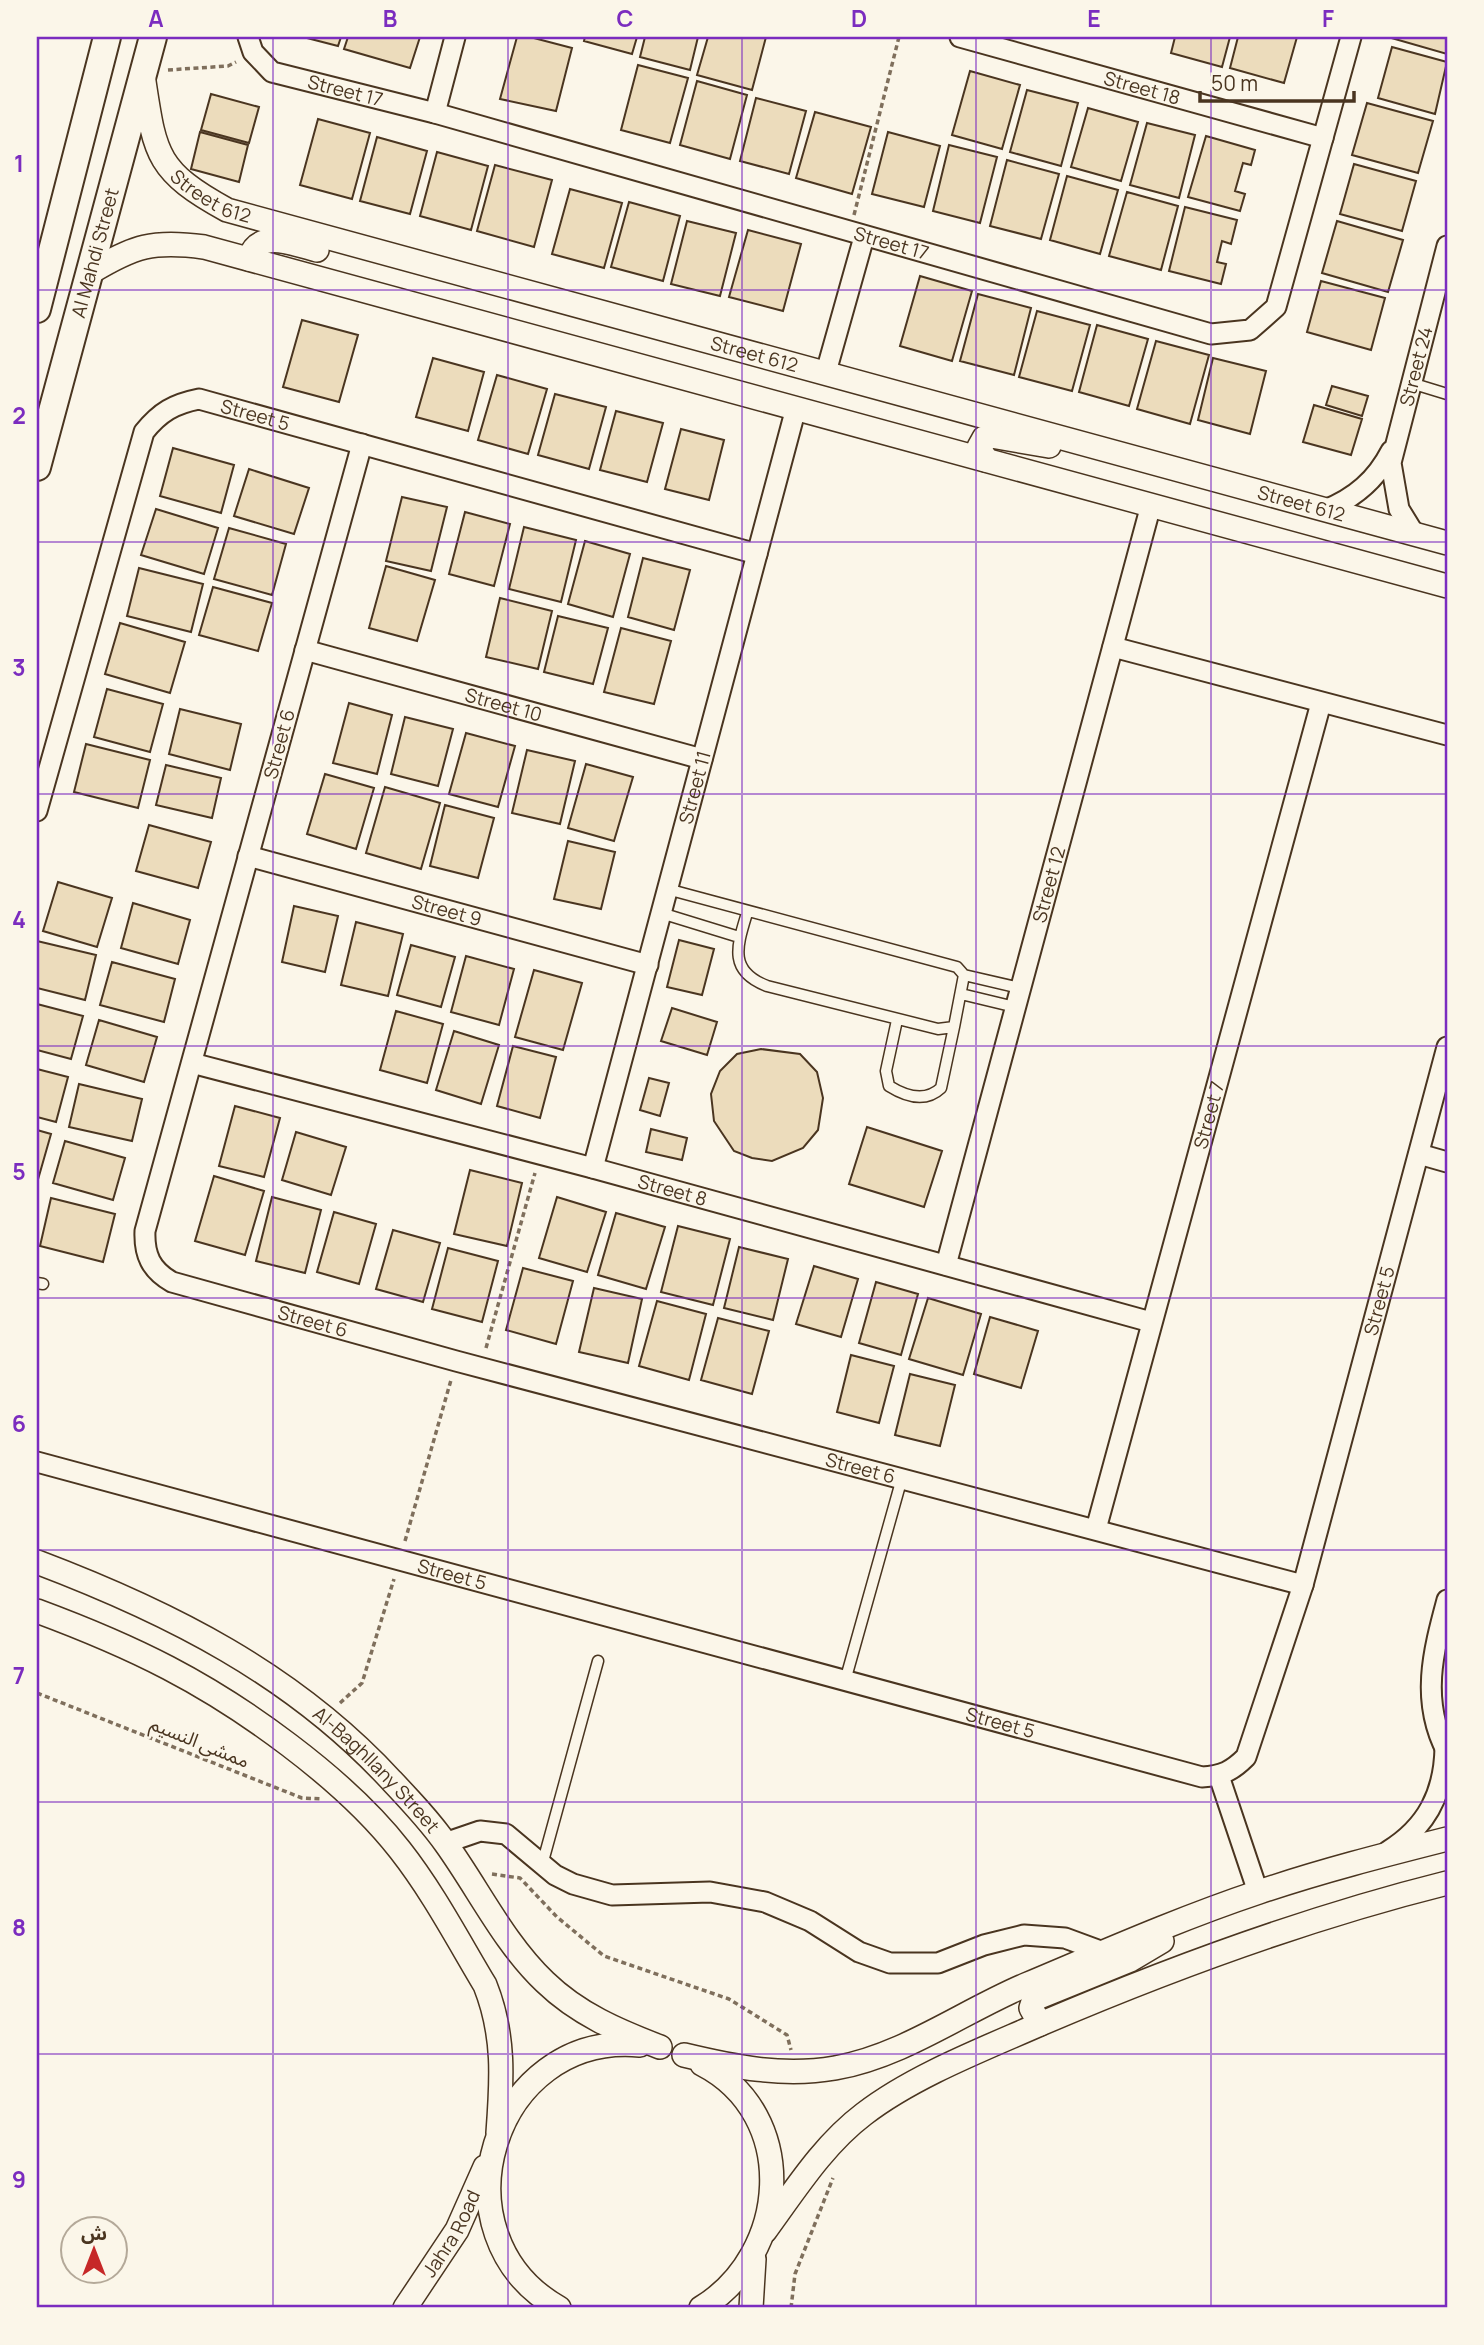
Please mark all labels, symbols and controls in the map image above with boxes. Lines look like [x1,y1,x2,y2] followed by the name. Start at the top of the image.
[148,2,164,34] text: A
[383,2,397,34] text: B
[617,2,634,34] text: C
[851,2,867,34] text: D
[1087,2,1101,34] text: E
[1322,2,1334,34] text: F
[1200,60,1354,104] scale bar
[1101,65,1183,111] street label: Street 18
[305,68,386,112] street label: Street 17
[1211,69,1258,97] text: 50 m
[14,147,24,179] text: 1
[165,164,254,229] street label: Street 612
[65,185,125,321] street label: Al Mahdi Street
[851,220,932,266] street label: Street 17
[1393,324,1439,409] street label: Street 24
[708,330,801,378] street label: Street 612
[218,393,293,437] street label: Street 5
[12,399,26,431] text: 2
[1255,479,1348,528] street label: Street 612
[12,651,26,683] text: 3
[462,682,545,727] street label: Street 10
[257,706,301,782] street label: Street 6
[673,748,717,827] street label: Street 11
[1026,844,1071,926] street label: Street 12
[409,888,485,932] street label: Street 9
[12,903,26,935] text: 4
[1187,1078,1230,1152] street label: Street 7
[12,1155,26,1187] text: 5
[635,1168,710,1212] street label: Street 8
[1357,1263,1401,1338] street label: Street 5
[275,1299,351,1343] street label: Street 6
[12,1407,26,1439] text: 6
[823,1446,898,1490] street label: Street 6
[415,1552,490,1596] street label: Street 5
[13,1659,25,1691] text: 7
[308,1701,446,1838] street label: Al-Baghllany Street
[963,1701,1038,1744] street label: Street 5
[146,1710,253,1776] street label: ممشى النسيم
[12,1911,26,1943] text: 8
[12,2163,26,2195] text: 9
[416,2186,486,2282] street label: Jahra Road
[60,2216,130,2286] north arrow
[81,2220,107,2246] text: ش

